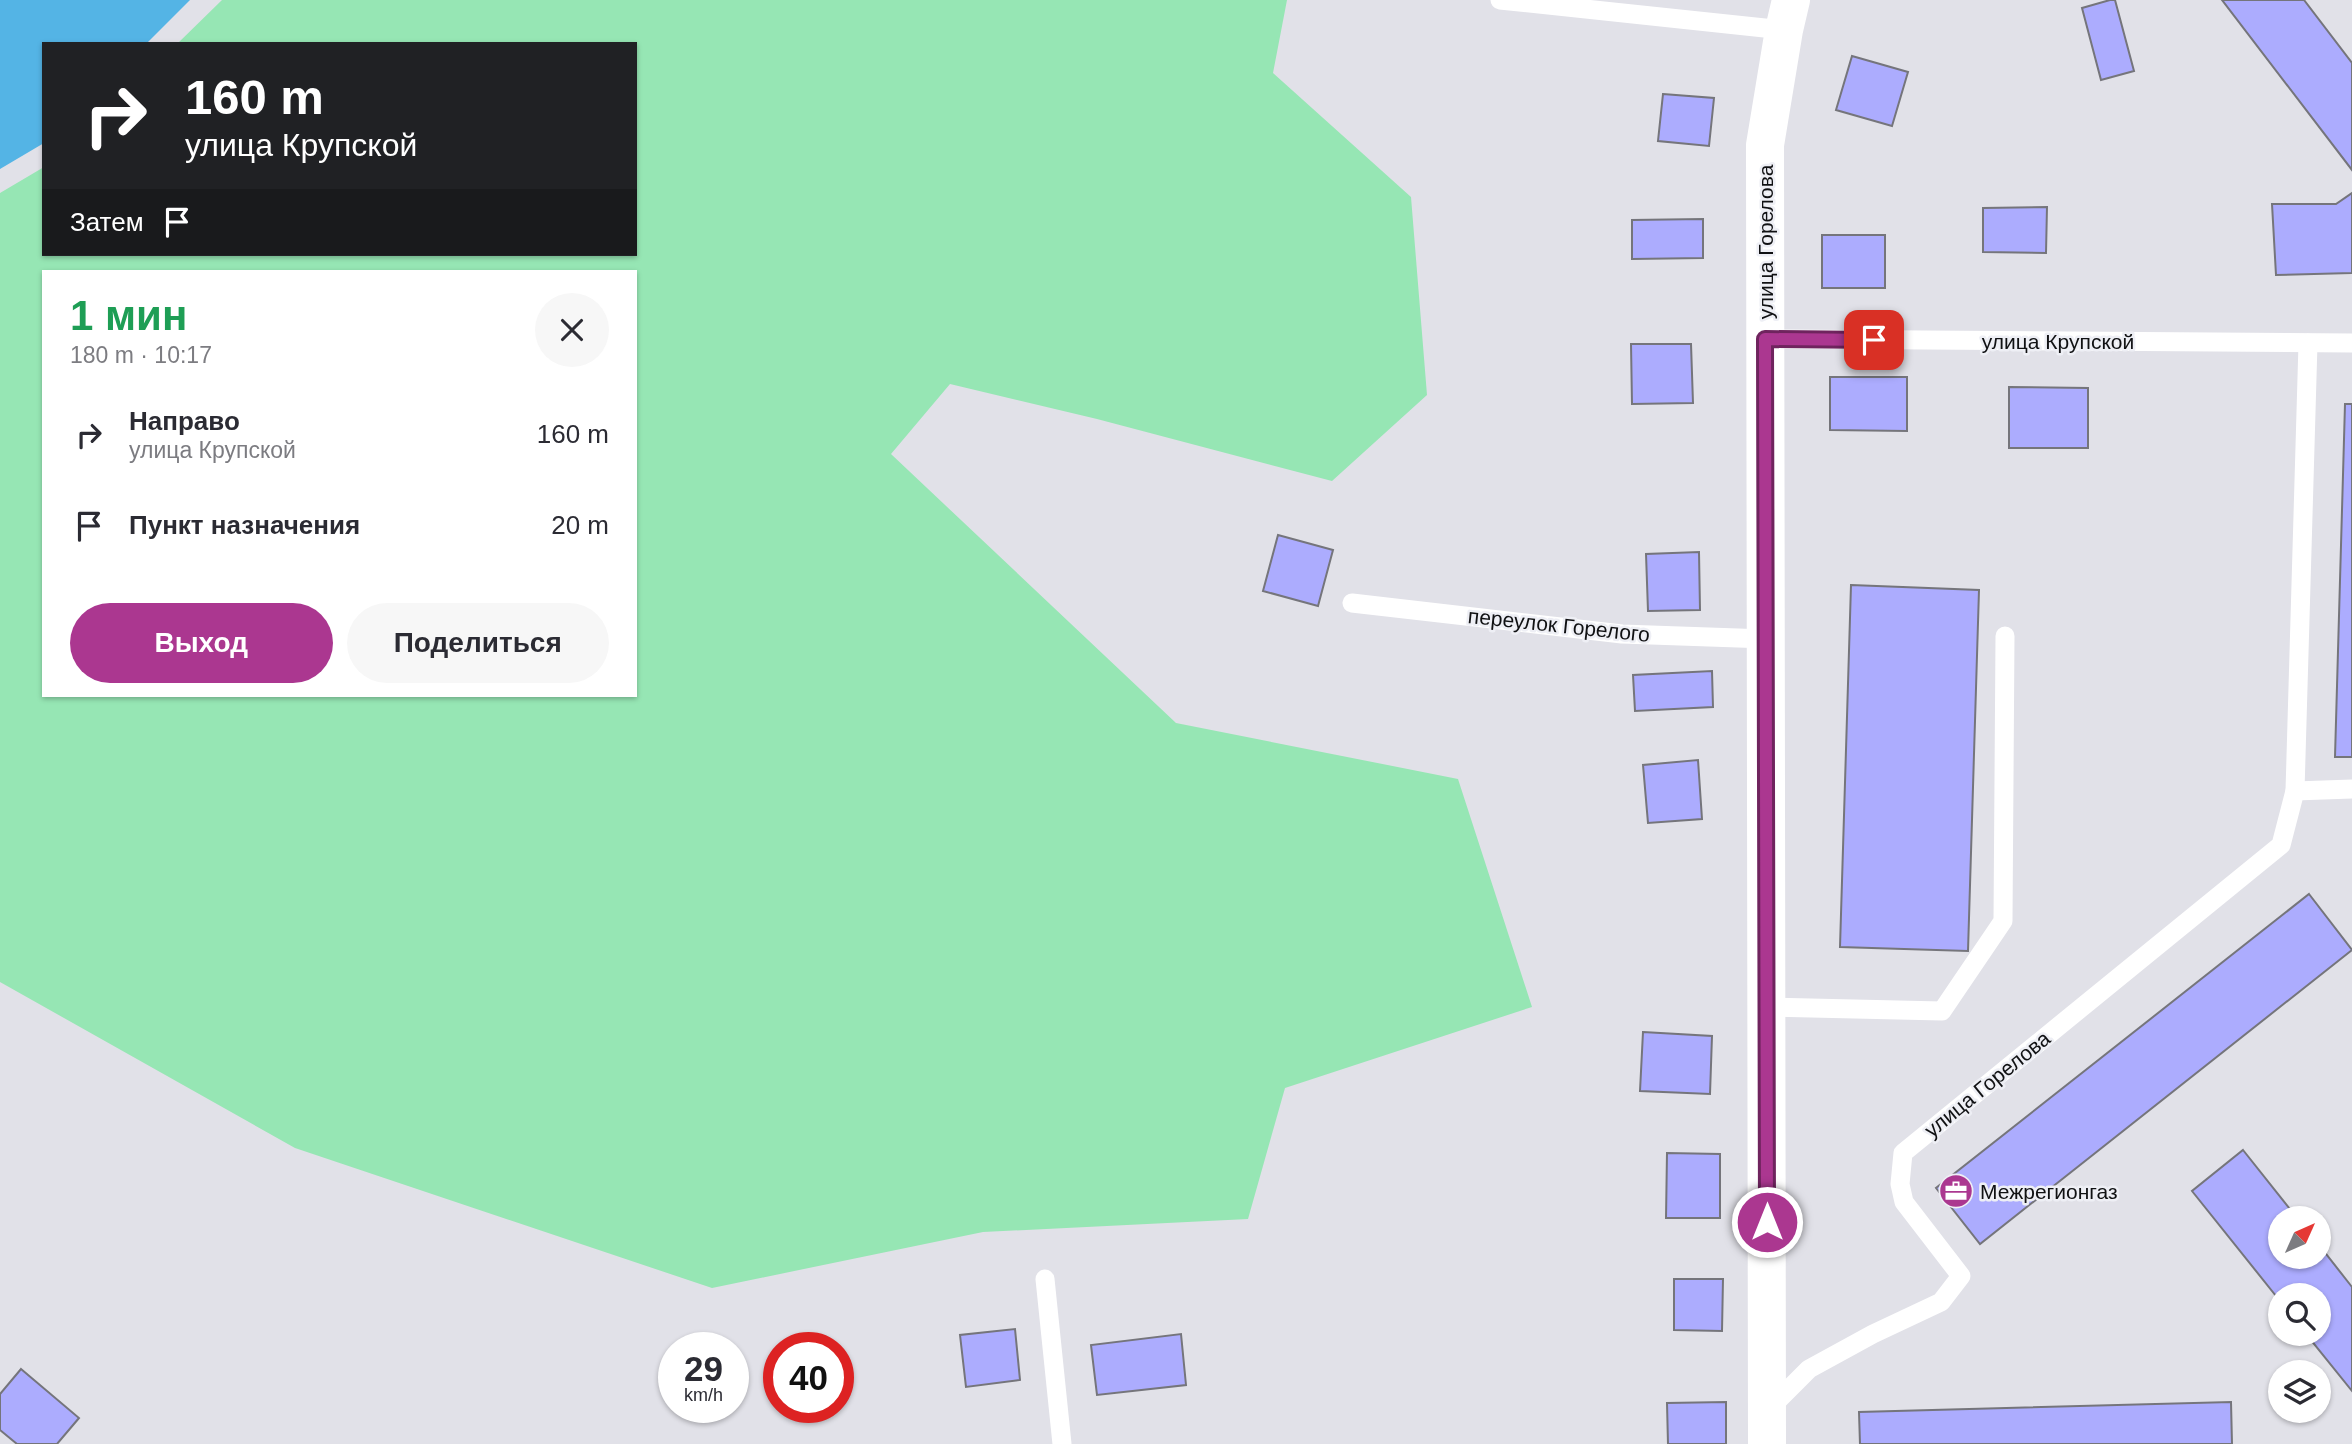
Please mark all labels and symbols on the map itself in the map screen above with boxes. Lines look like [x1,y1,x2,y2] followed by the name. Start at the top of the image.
[1754,164,1777,319] street label: улица Горелова
[1844,310,1904,370] pin
[1982,330,2134,353] street label: улица Крупской
[1467,604,1651,646] street label: переулок Горелого
[1920,1026,2055,1142] street label: улица Горелова
[1937,1172,1975,1210] office icon: Межрегионгаз
[1980,1180,2118,1203] place label: Межрегионгаз
[1730,1185,1804,1259] position arrow
[2268,1206,2331,1269] north arrow
[763,1332,854,1423] speed limit sign: 40

